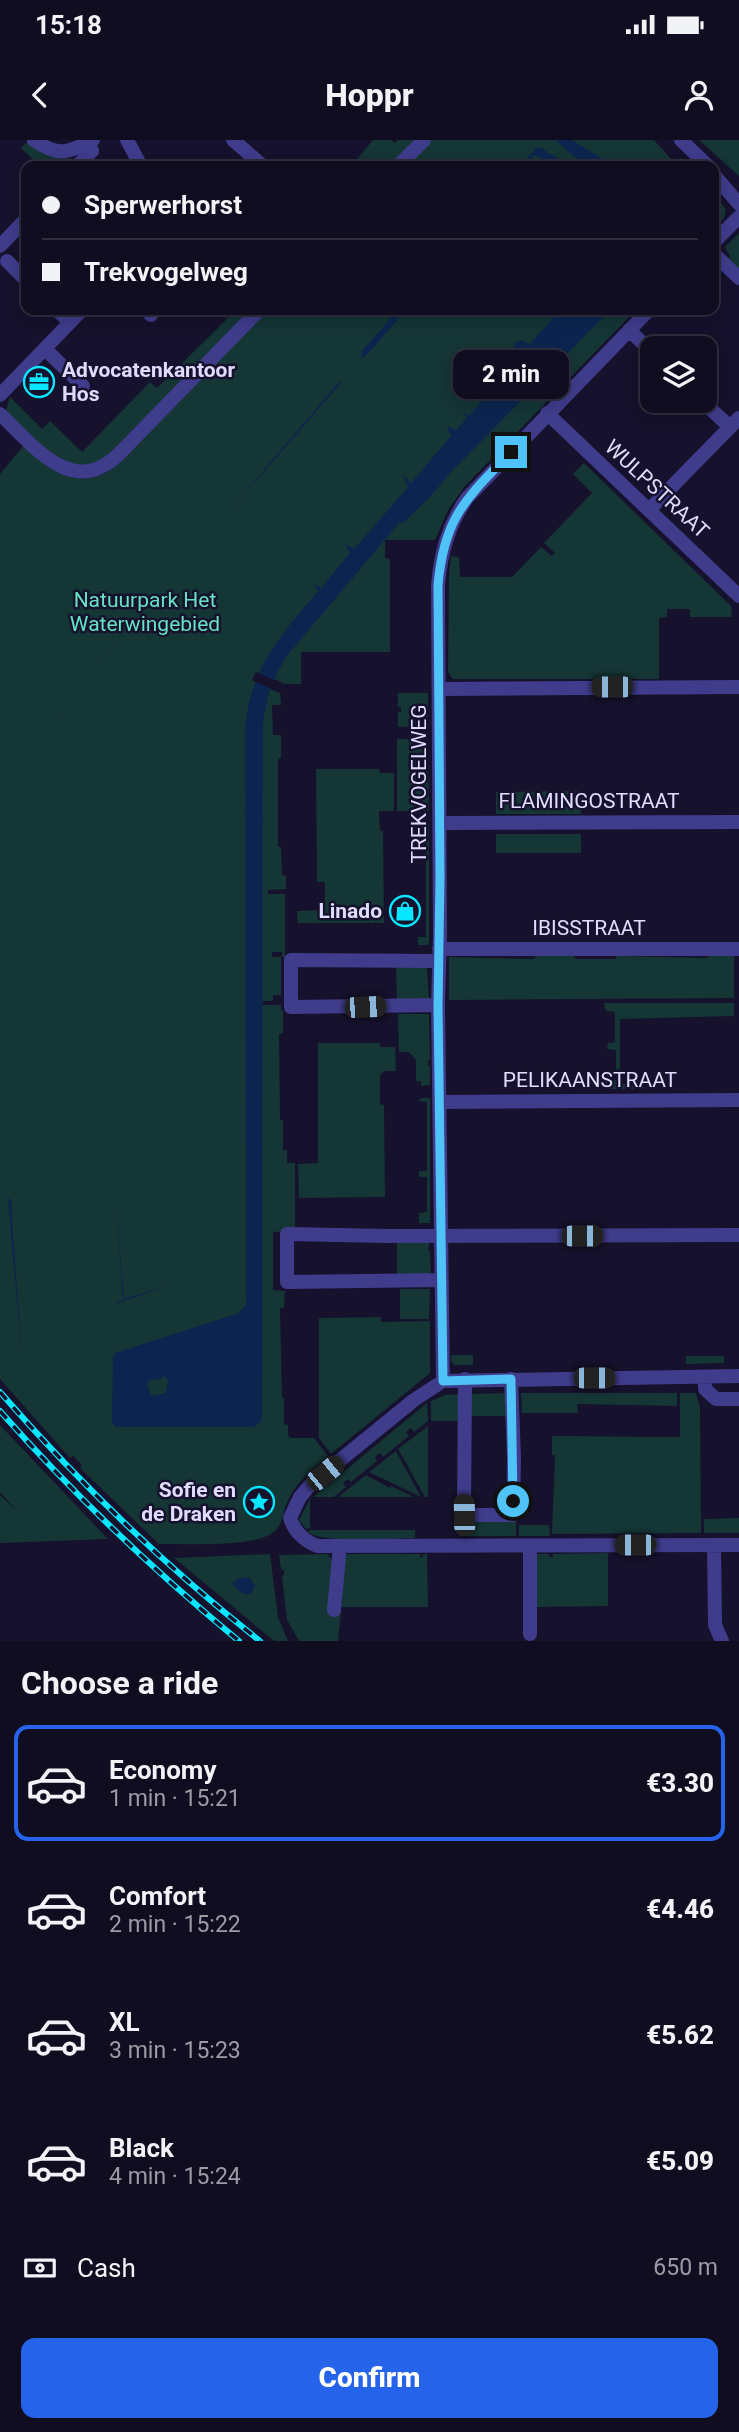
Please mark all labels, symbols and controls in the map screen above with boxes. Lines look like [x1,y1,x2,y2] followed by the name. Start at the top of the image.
[35,10,102,40] text: 15:18
[21,76,59,114] icon: back
[325,76,414,114] text: Hoppr
[680,76,718,114] icon: person
[84,190,242,220] text: Sperwerhorst
[84,257,248,287] text: Trekvogelweg
[640,336,717,413] map controls
[640,336,717,413] button: layers
[453,350,569,400] callout: 2 min
[62,358,235,406] place label: Advocatenkantoor Hos
[482,361,540,388] text: 2 min
[22,365,56,399] office icon: Advocatenkantoor Hos
[600,435,714,544] street label: WULPSTRAAT
[495,436,527,468] route end
[70,588,220,636] park label: Natuurpark Het Waterwingebied
[592,677,634,698] car
[407,704,431,864] street label: TREKVOGELWEG
[498,789,680,813] street label: FLAMINGOSTRAAT
[388,894,422,928] shop icon: Linado
[318,899,382,923] place label: Linado
[532,916,646,940] street label: IBISSTRAAT
[344,996,387,1018] car
[503,1068,678,1092] street label: PELIKAANSTRAAT
[562,1226,604,1247] car
[574,1368,616,1389] car
[303,1452,348,1494] car
[141,1478,236,1526] place label: Sofie en de Draken
[242,1485,276,1519] place icon: Sofie en de Draken
[497,1485,529,1517] route start
[454,1494,475,1536] car
[615,1535,657,1556] car
[21,1664,218,1702] text: Choose a ride
[25,1752,88,1815] icon: car
[109,1755,216,1785] text: Economy
[646,1768,714,1798] text: €3.30
[109,1785,241,1812] text: 1 min · 15:21
[25,1878,88,1941] icon: car
[109,1881,206,1911] text: Comfort
[646,1894,714,1924] text: €4.46
[109,1911,241,1938] text: 2 min · 15:22
[25,2004,88,2067] icon: car
[109,2007,140,2037] text: XL
[646,2020,714,2050] text: €5.62
[109,2037,241,2064] text: 3 min · 15:23
[25,2130,88,2193] icon: car
[109,2133,174,2163] text: Black
[646,2146,714,2176] text: €5.09
[109,2163,241,2190] text: 4 min · 15:24
[21,2249,59,2287] icon: cash
[77,2253,136,2283] text: Cash
[653,2254,718,2281] text: 650 m
[21,2338,718,2418] button: Confirm

